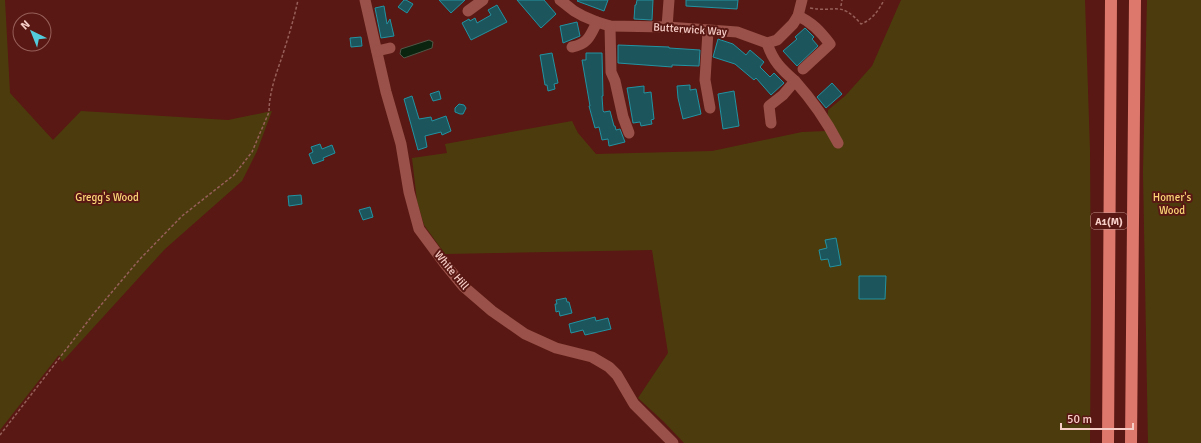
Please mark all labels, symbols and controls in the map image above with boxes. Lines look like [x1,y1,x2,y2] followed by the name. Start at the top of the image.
[12,12,52,52] north arrow
[18,18,33,32] text: N
[653,20,728,39] street label: Butterwick Way
[75,191,139,204] park label: Gregg's Wood
[1153,191,1191,217] park label: Homer's Wood
[1091,213,1127,229] road number: A1(M)
[432,248,472,292] street label: White Hill
[1061,405,1133,431] scale bar
[1067,412,1092,427] text: 50 m

